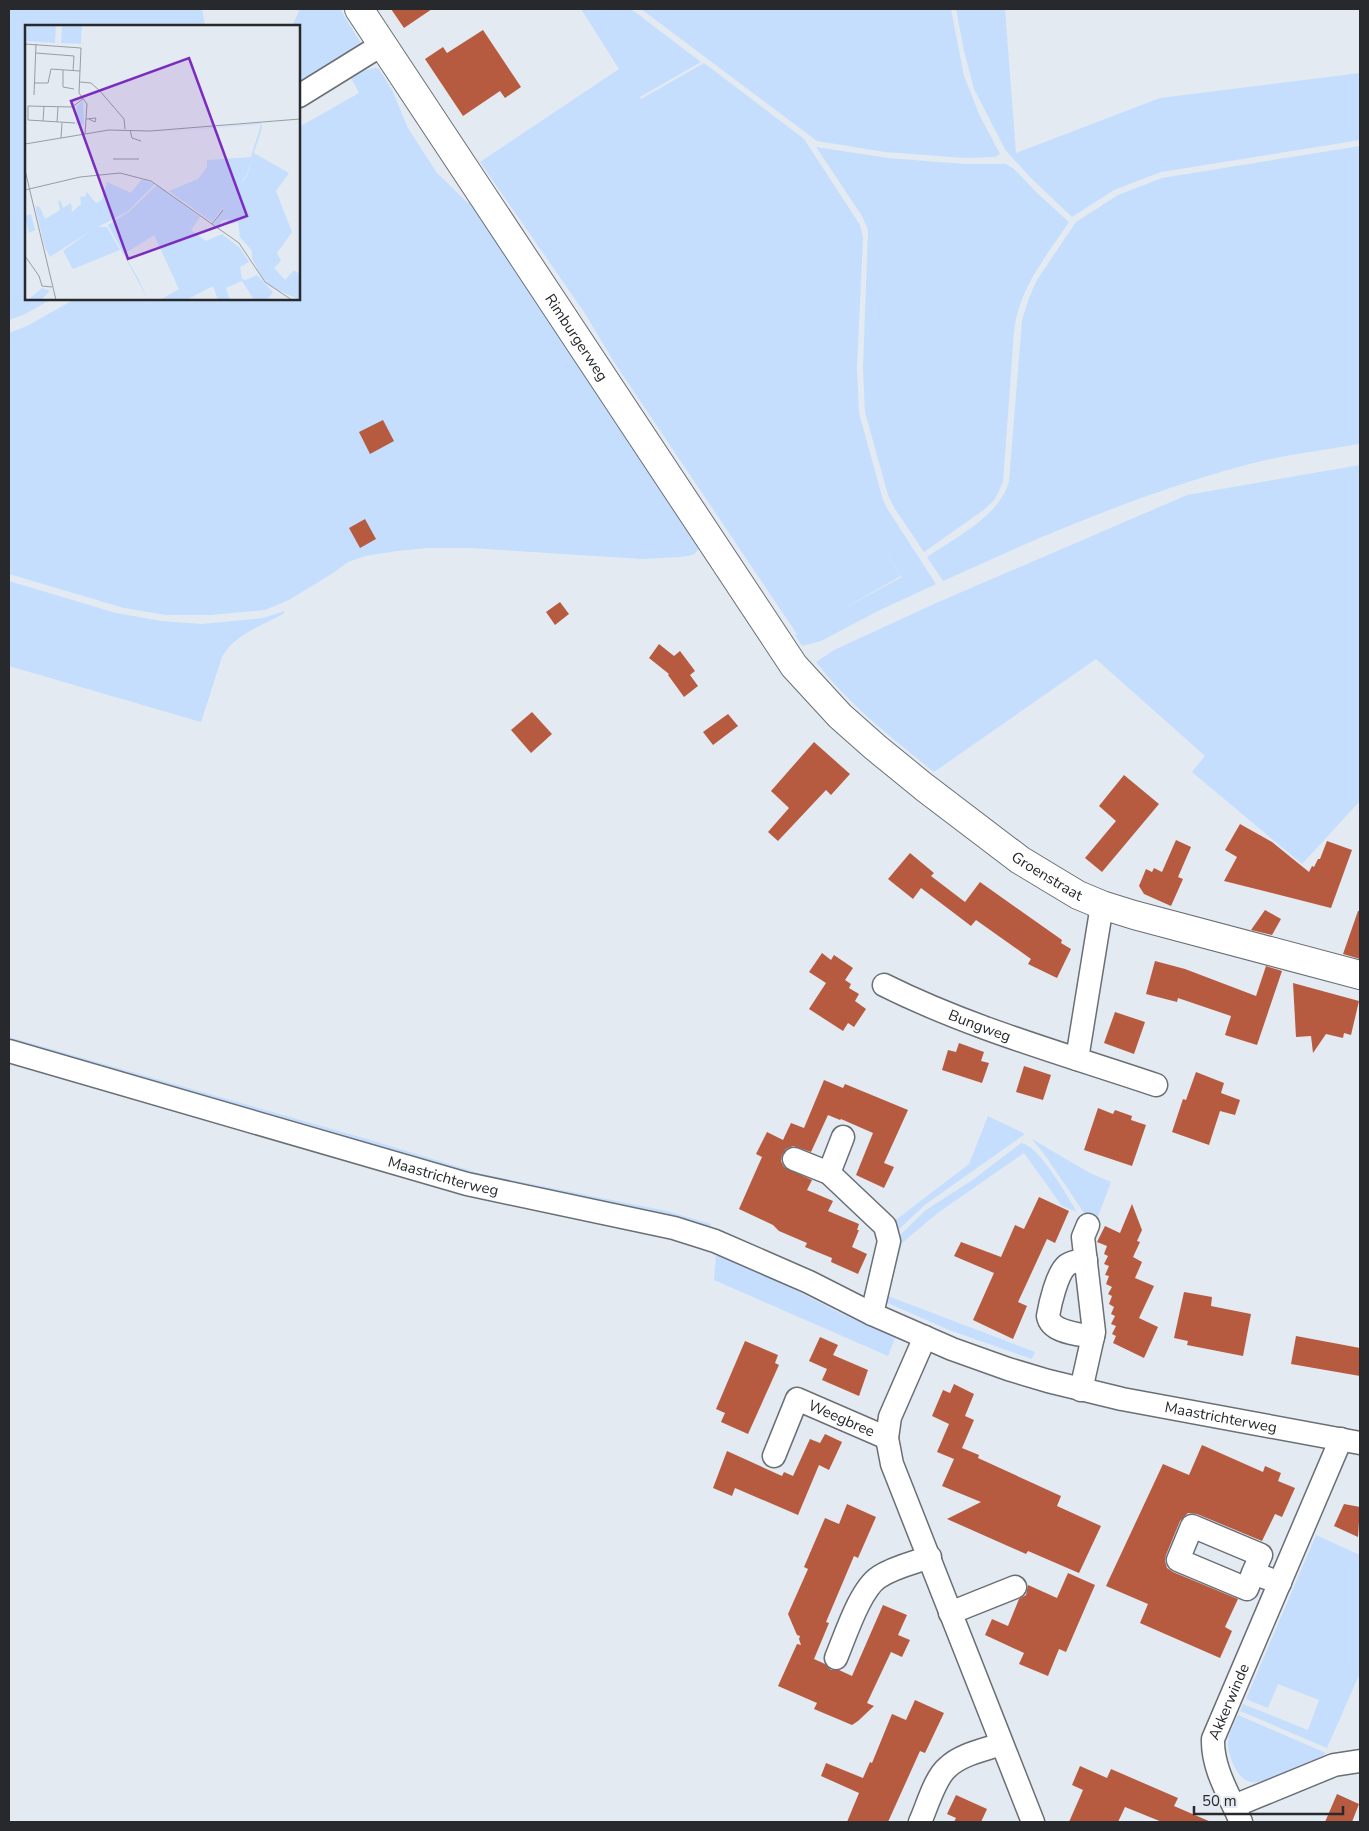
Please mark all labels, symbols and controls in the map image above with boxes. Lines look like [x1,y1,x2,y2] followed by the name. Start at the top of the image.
[25,25,300,300] inset map
[540,290,613,385] street label: Rimburgerweg
[1007,847,1086,906] street label: Groenstraat
[945,1005,1014,1046] street label: Bungweg
[386,1152,500,1200] street label: Maastrichterweg
[805,1395,878,1441] street label: Weegbree
[1163,1397,1279,1437] street label: Maastrichterweg
[1204,1661,1254,1743] street label: Akkerwinde
[1194,1784,1343,1816] scale bar
[1202,1791,1237,1811] text: 50 m

